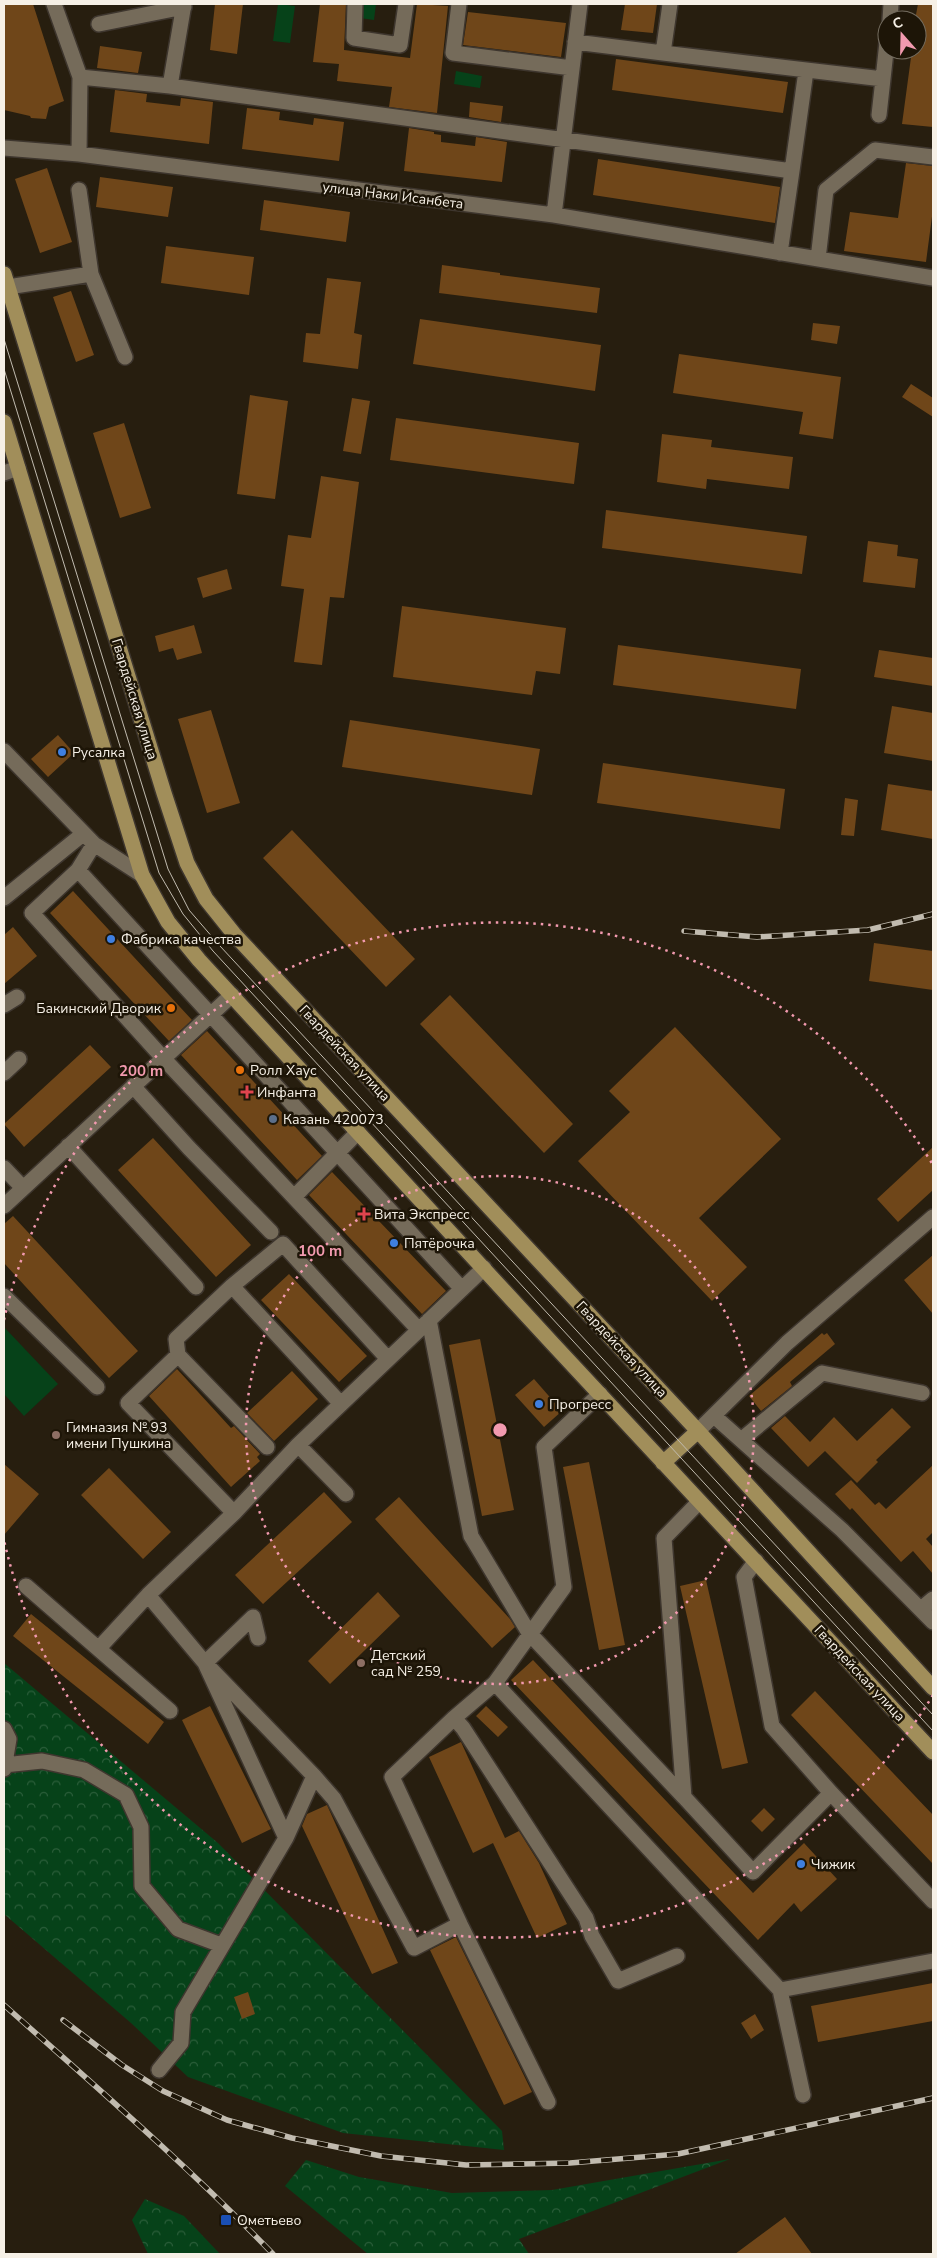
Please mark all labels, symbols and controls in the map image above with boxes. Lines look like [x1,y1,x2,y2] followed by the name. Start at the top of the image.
[877,10,927,60] north arrow
[890,13,906,34] text: С
[321,177,465,214] street label: улица Наки Исанбета
[107,636,162,762] street label: Гвардейская улица
[72,743,125,762] place label: Русалка
[56,746,68,758] marker: Русалка
[121,930,242,949] place label: Фабрика качества
[105,933,117,945] marker: Фабрика качества
[36,999,162,1018] place label: Бакинский Дворик
[295,1001,394,1106] street label: Гвардейская улица
[165,1002,177,1014] marker: Бакинский Дворик
[119,1061,163,1081] text: 200 m
[250,1061,317,1080] place label: Ролл Хаус
[234,1064,246,1076] marker: Ролл Хаус
[257,1083,316,1102] place label: Инфанта
[241,1086,253,1098] marker: Инфанта
[283,1110,384,1129] place label: Казань 420073
[267,1113,279,1125] marker: Казань 420073
[374,1205,470,1224] place label: Вита Экспресс
[358,1208,370,1220] marker: Вита Экспресс
[404,1234,475,1253] place label: Пятёрочка
[388,1237,400,1249] marker: Пятёрочка
[298,1241,342,1261] text: 100 m
[572,1297,671,1402] street label: Гвардейская улица
[549,1395,611,1414] place label: Прогресс
[533,1398,545,1410] marker: Прогресс
[66,1418,171,1453] place label: Гимназия № 93 имени Пушкина
[491,1421,509,1439] centre of rings
[50,1429,62,1441] marker: Гимназия № 93 имени Пушкина
[810,1621,909,1726] street label: Гвардейская улица
[371,1646,441,1681] place label: Детский сад № 259
[355,1657,367,1669] marker: Детский сад № 259
[811,1855,856,1874] place label: Чижик
[795,1858,807,1870] marker: Чижик
[237,2211,302,2230] place label: Ометьево
[219,2213,233,2227] marker: Ометьево

